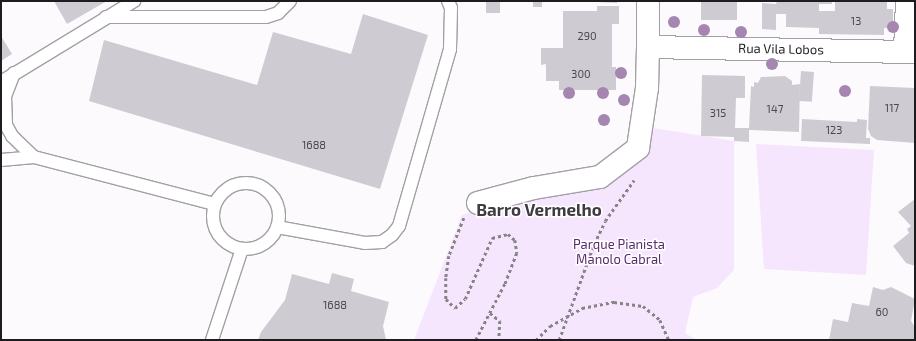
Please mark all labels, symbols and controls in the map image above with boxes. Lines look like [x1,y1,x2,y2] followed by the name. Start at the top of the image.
[851,14,861,28] house number: 13
[577,29,597,43] house number: 290
[738,40,824,58] street label: Rua Vila Lobos
[571,67,591,81] house number: 300
[885,101,899,115] house number: 117
[767,102,783,116] house number: 147
[710,106,726,120] house number: 315
[826,123,842,137] house number: 123
[302,138,326,152] house number: 1688
[476,200,602,220] district label: Barro Vermelho
[573,237,665,268] park label: Parque Pianista Manolo Cabral
[323,298,347,312] house number: 1688
[876,305,888,319] house number: 60

